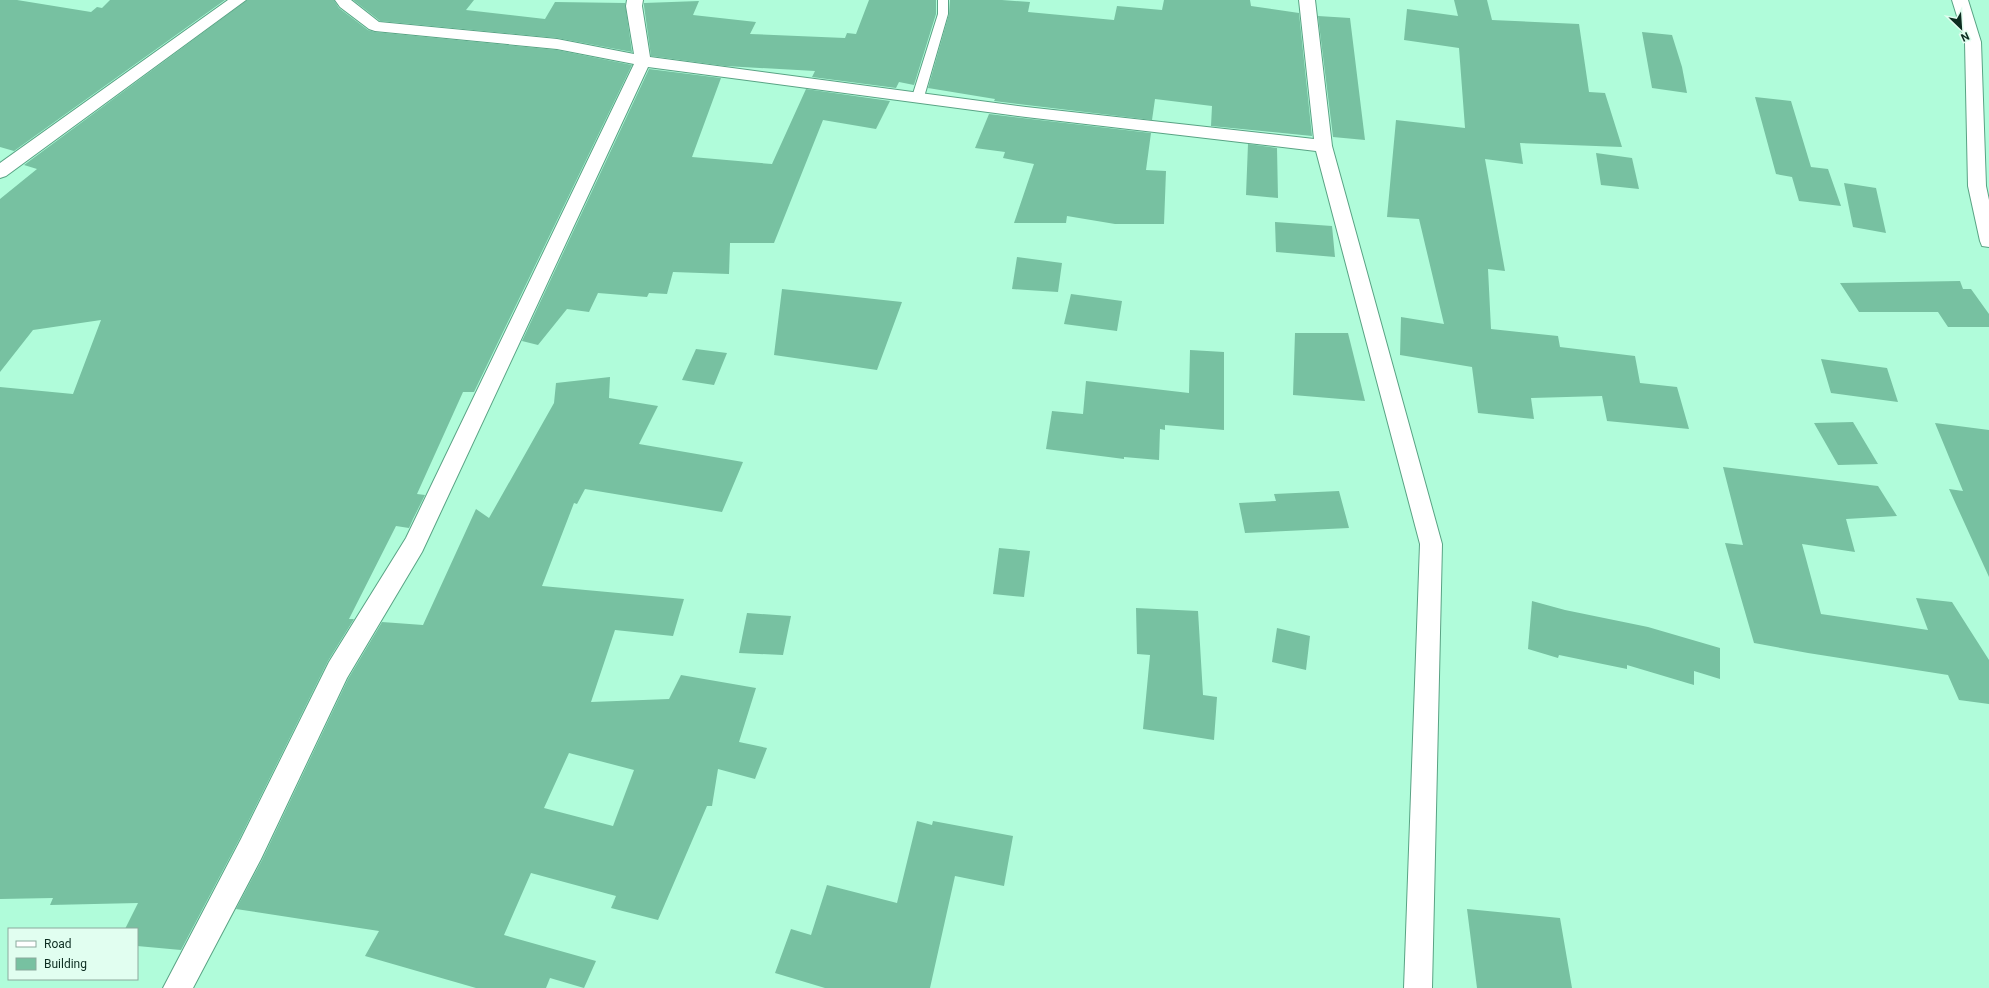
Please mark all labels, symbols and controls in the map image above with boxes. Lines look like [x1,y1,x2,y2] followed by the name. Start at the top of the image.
[1941,8,1981,48] north arrow
[1959,29,1971,44] text: N
[8,928,138,980] legend
[44,937,72,951] text: Road
[44,957,87,971] text: Building

